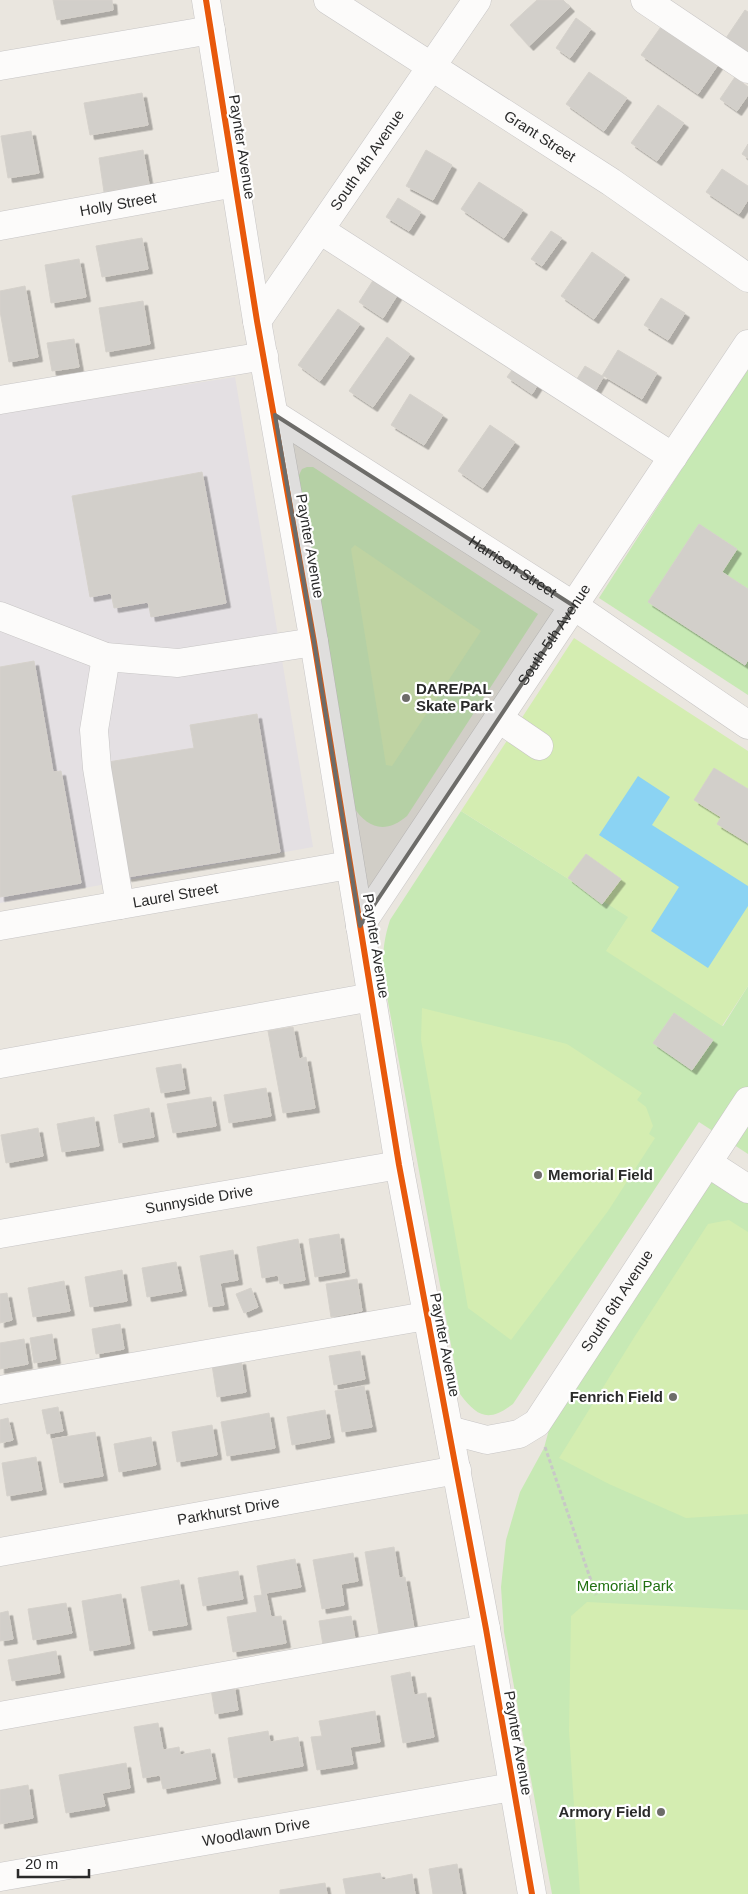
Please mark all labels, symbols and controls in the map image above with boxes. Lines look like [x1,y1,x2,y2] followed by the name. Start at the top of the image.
[226,93,259,200] street label: Paynter Avenue
[326,106,407,213] street label: South 4th Avenue
[501,107,580,166] street label: Grant Street
[78,188,158,219] street label: Holly Street
[293,492,328,599] street label: Paynter Avenue
[466,532,561,601] street label: Harrison Street
[514,581,594,688] street label: South 5th Avenue
[416,680,493,714] place label: DARE/PAL Skate Park
[400,692,412,704] marker: DARE/PAL Skate Park
[131,879,220,911] street label: Laurel Street
[360,892,393,999] street label: Paynter Avenue
[548,1166,653,1183] place label: Memorial Field
[532,1169,544,1181] marker: Memorial Field
[144,1181,254,1217] street label: Sunnyside Drive
[577,1246,656,1355] street label: South 6th Avenue
[427,1291,464,1398] street label: Paynter Avenue
[570,1388,663,1405] place label: Fenrich Field
[667,1391,679,1403] marker: Fenrich Field
[176,1493,281,1528] street label: Parkhurst Drive
[577,1577,674,1594] park label: Memorial Park
[501,1689,536,1796] street label: Paynter Avenue
[558,1803,651,1820] place label: Armory Field
[655,1806,667,1818] marker: Armory Field
[201,1814,311,1849] street label: Woodlawn Drive
[18,1846,89,1878] scale bar
[25,1855,58,1872] text: 20 m

